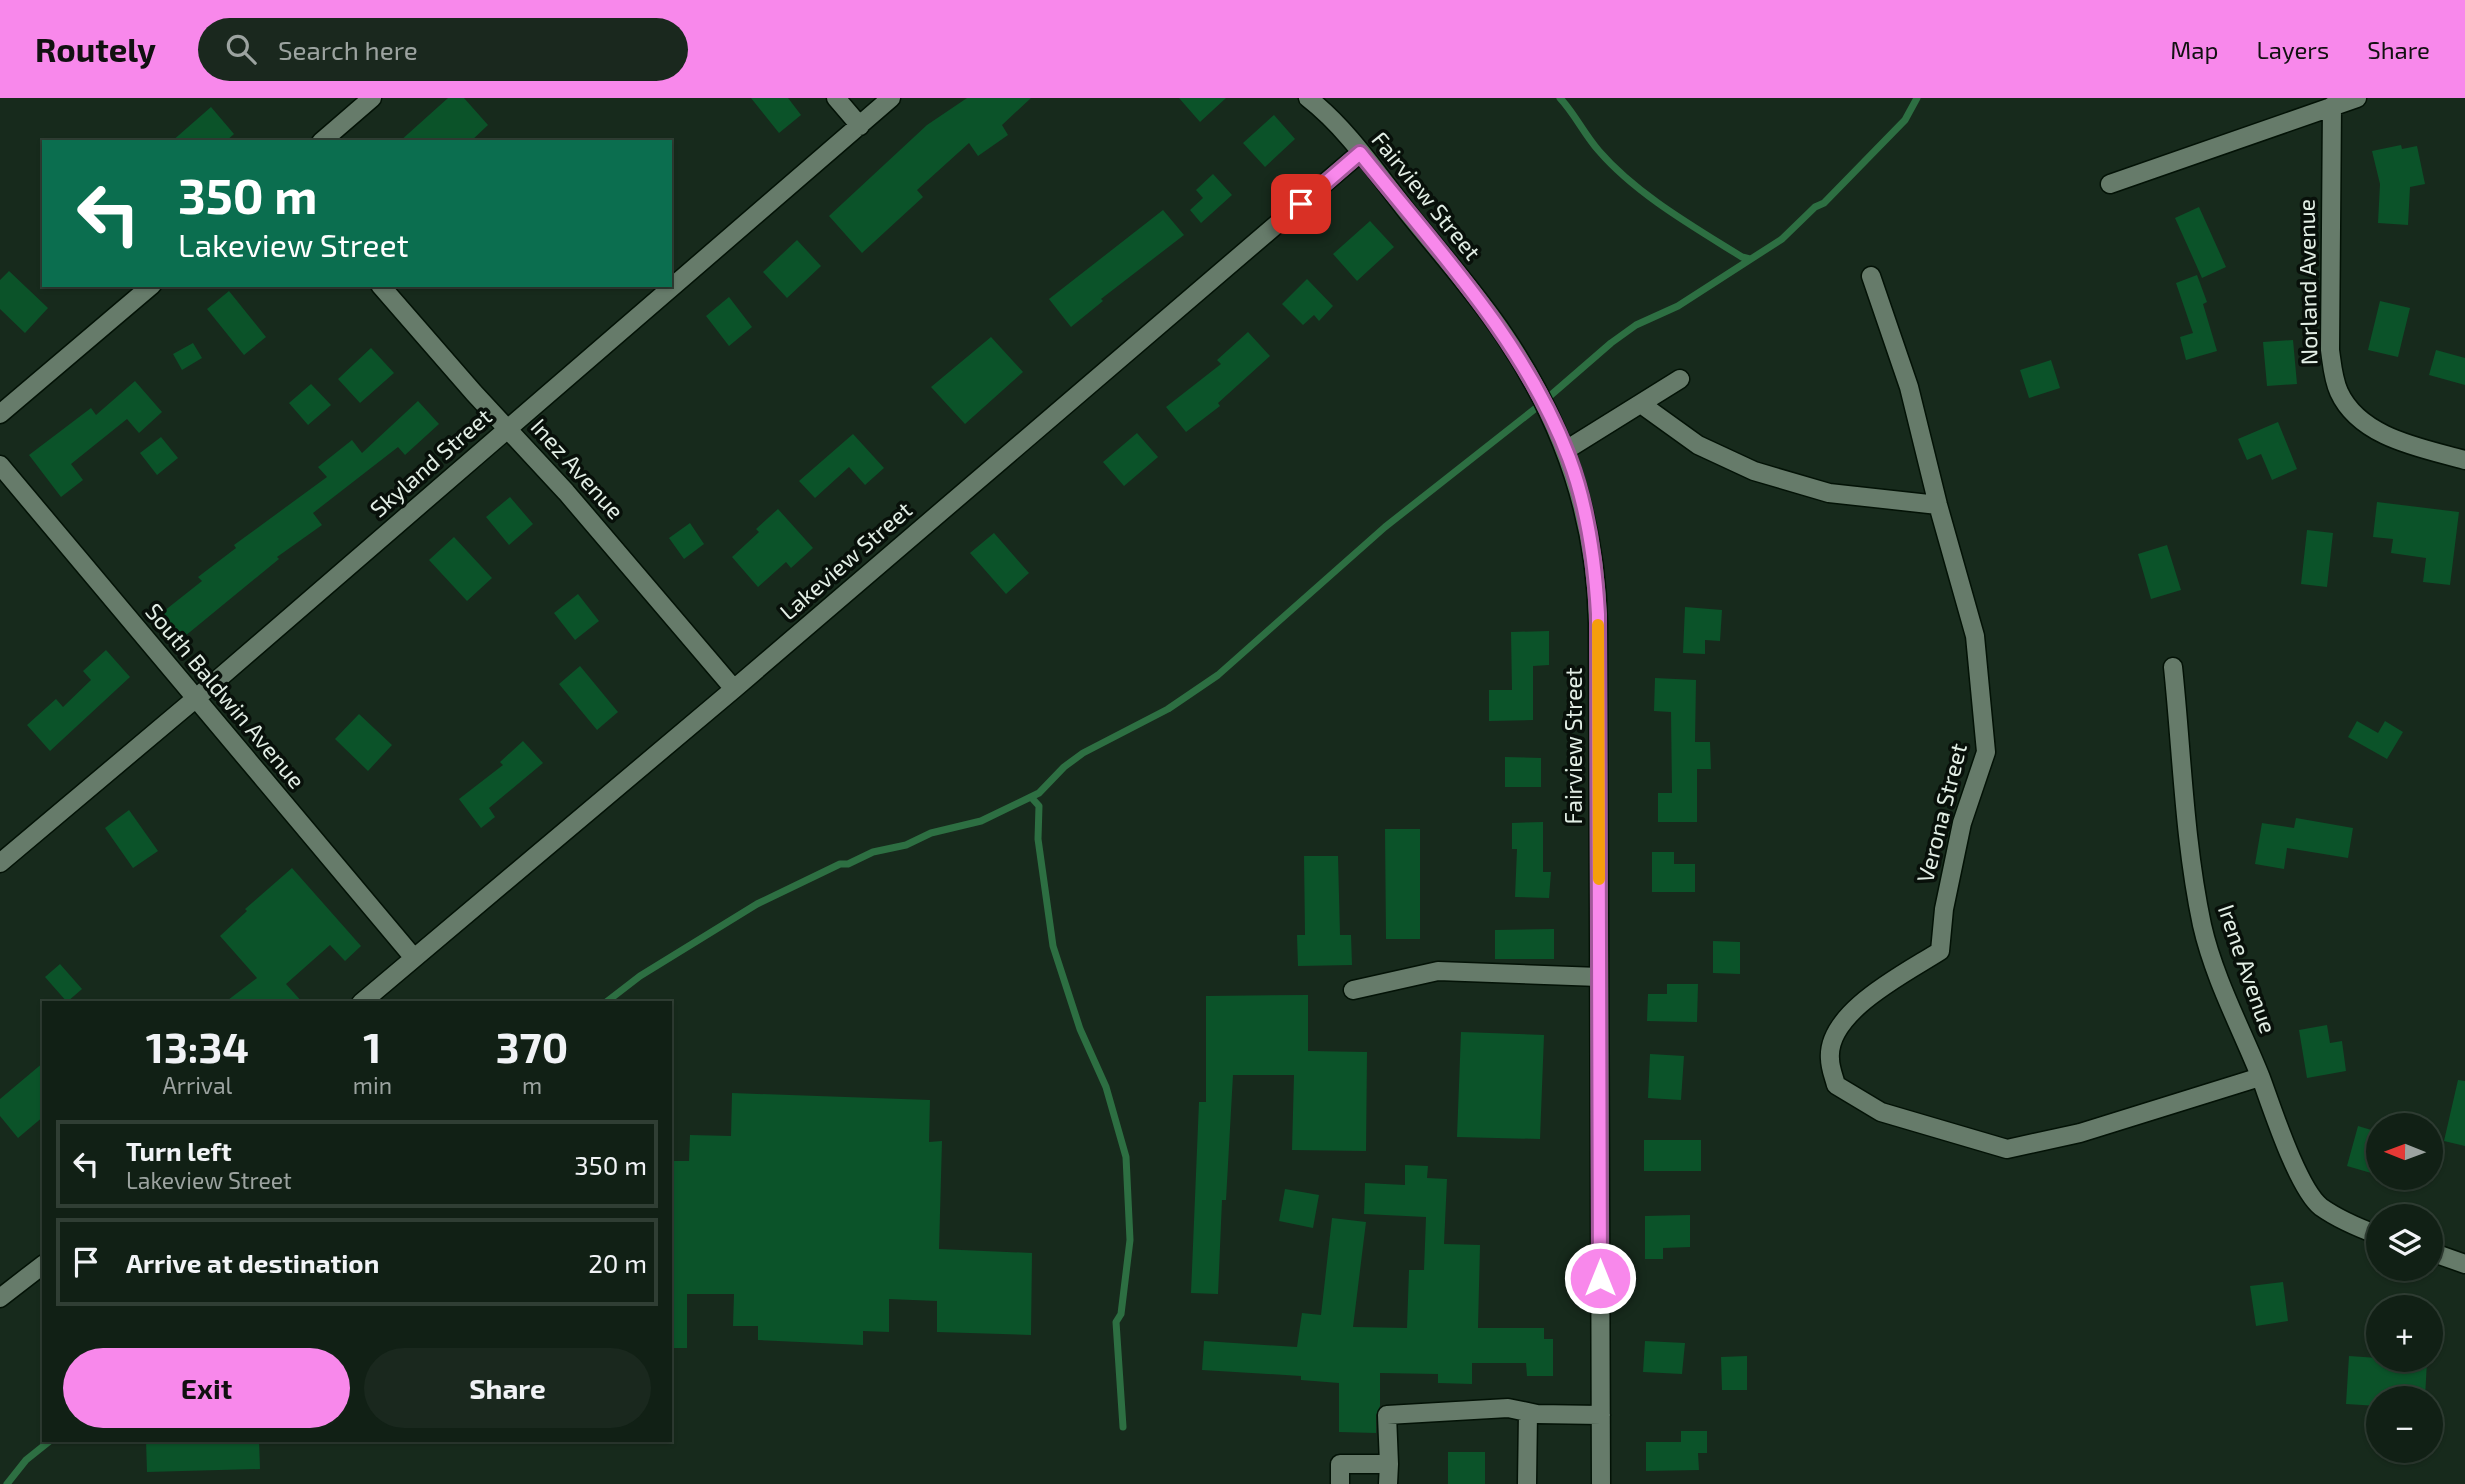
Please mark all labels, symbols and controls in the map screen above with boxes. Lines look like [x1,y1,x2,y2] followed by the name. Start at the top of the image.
[198,18,688,81] search box
[35,29,156,69] text: Routely
[222,30,260,68] icon: search
[278,34,418,65] text: Search here
[2170,35,2218,64] text: Map
[2256,35,2329,64] text: Layers
[2367,35,2430,64] text: Share
[1366,125,1487,265] street label: Fairview Street
[178,165,318,224] text: 350 m
[63,168,154,259] icon: left
[1271,174,1331,234] pin
[1282,185,1320,223] icon: arrive
[2292,199,2322,365] street label: Norland Avenue
[178,225,409,263] text: Lakeview Street
[364,402,497,523] street label: Skyland Street
[525,412,630,524] street label: Inez Avenue
[774,495,917,625] street label: Lakeview Street
[140,597,311,794] street label: South Baldwin Avenue
[1559,667,1587,825] street label: Fairview Street
[1910,740,1972,885] street label: Verona Street
[2213,900,2283,1037] street label: Irene Avenue
[146,1021,249,1071] text: 13:34
[363,1021,381,1071] text: 1
[496,1021,568,1071] text: 370
[162,1071,232,1099] text: Arrival
[353,1071,392,1099] text: min
[522,1071,542,1099] text: m
[2366,1113,2443,1190] north arrow
[2366,1113,2443,1463] map controls
[126,1135,232,1166] text: Turn left
[67,1145,105,1183] icon: left
[574,1149,647,1180] text: 350 m
[126,1166,292,1194] text: Lakeview Street
[2366,1204,2443,1281] button: layers
[1563,1241,1637,1315] position arrow
[67,1243,105,1281] icon: arrive
[126,1247,379,1278] text: Arrive at destination
[588,1247,647,1278] text: 20 m
[2366,1295,2443,1372] button: +
[63,1348,350,1428] button: Exit
[364,1348,651,1428] button: Share
[2366,1386,2443,1463] button: −

